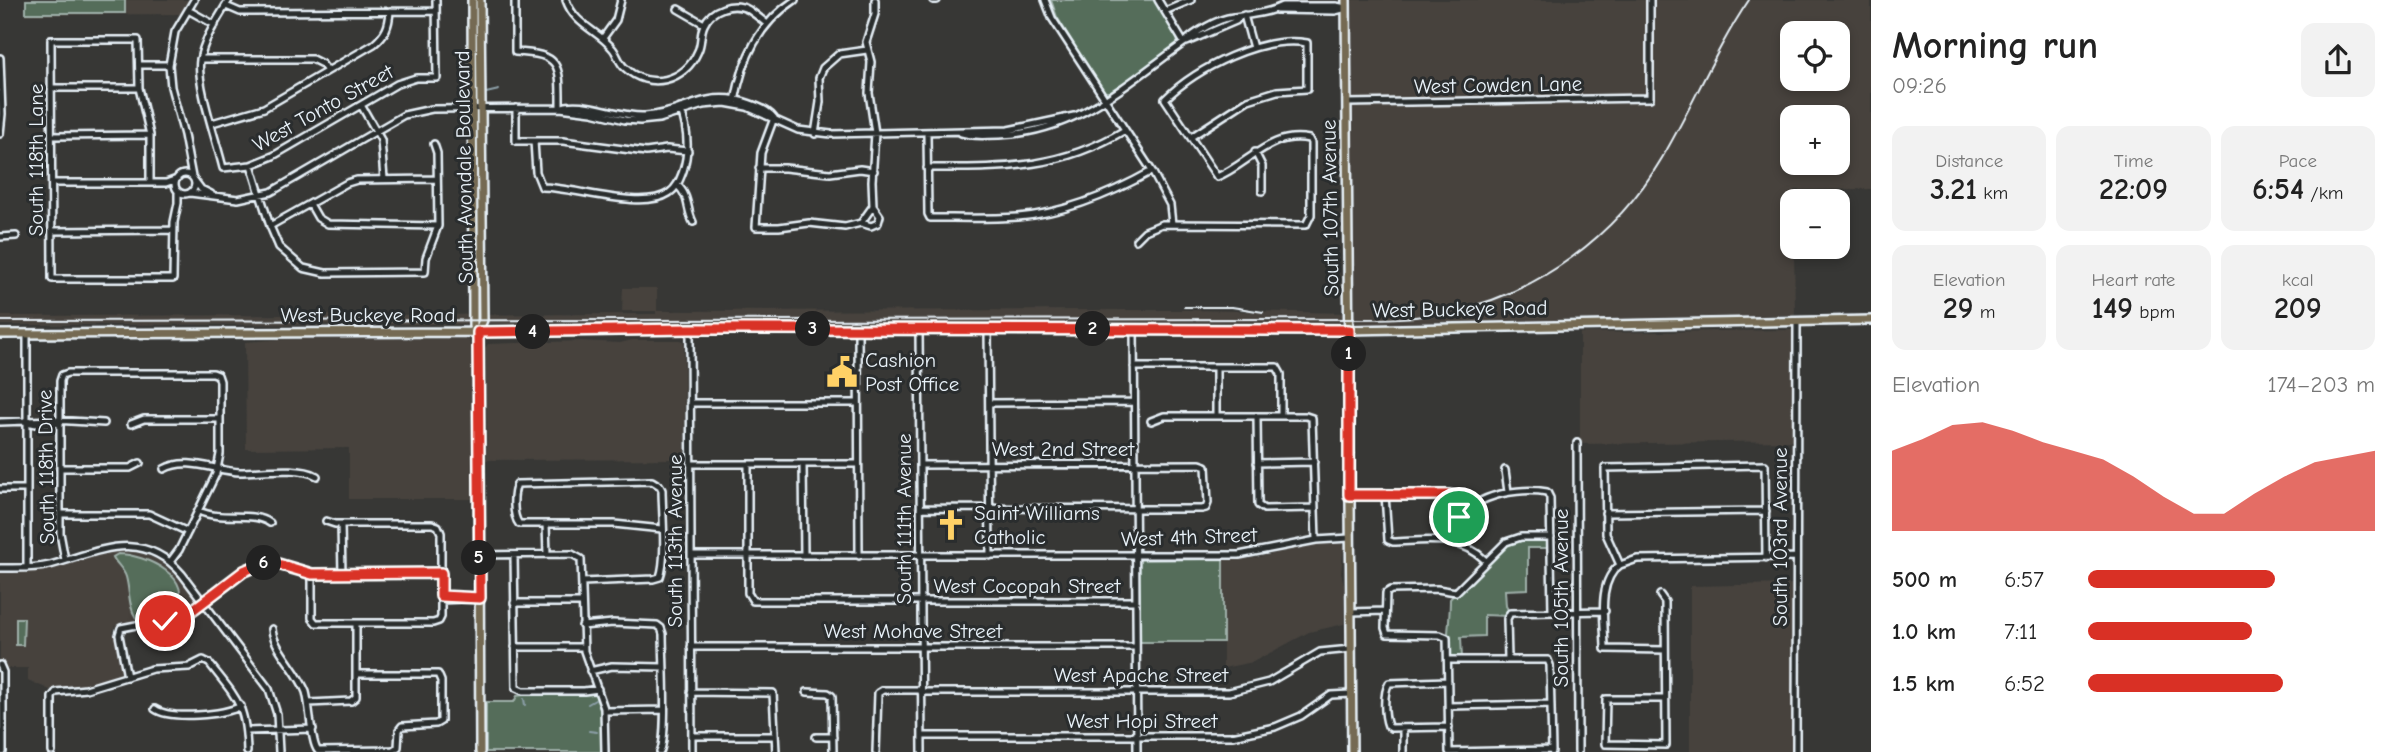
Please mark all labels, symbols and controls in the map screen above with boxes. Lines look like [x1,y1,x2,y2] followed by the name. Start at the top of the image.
[1780,21,1850,259] map controls
[1780,21,1850,91] button: locate
[2301,23,2375,97] button: share
[1892,24,2098,68] text: Morning run
[450,50,478,284] street label: South Avondale Boulevard
[249,59,398,157] street label: West Tonto Street
[1414,72,1582,98] street label: West Cowden Lane
[1892,72,1947,99] text: 09:26
[24,84,48,236] street label: South 118th Lane
[1780,105,1850,175] button: +
[1316,119,1344,297] street label: South 107th Avenue
[1935,150,2003,172] text: Distance
[2114,150,2153,172] text: Time
[2279,150,2317,172] text: Pace
[1930,172,1977,207] text: 3.21
[2099,172,2168,207] text: 22:09
[2252,172,2304,207] text: 6:54
[1977,182,2008,204] text: km
[2304,182,2344,204] text: /km
[1780,189,1850,259] button: −
[1933,269,2006,291] text: Elevation
[2092,269,2175,291] text: Heart rate
[2282,269,2314,291] text: kcal
[1943,291,1973,326] text: 29
[2092,291,2133,326] text: 149
[2274,291,2322,326] text: 209
[1372,295,1548,323] street label: West Buckeye Road
[1973,301,1996,323] text: m
[2133,301,2175,323] text: bpm
[280,303,456,327] street label: West Buckeye Road
[796,312,830,346] pin: 3
[1076,312,1110,346] pin: 2
[516,314,550,350] pin: 4
[808,317,817,339] text: 3
[1088,317,1097,339] text: 2
[528,320,537,342] text: 4
[1332,336,1366,372] pin: 1
[1345,342,1352,364] text: 1
[865,348,959,396] place label: Cashion Post Office
[825,355,859,389] public building icon: Cashion Post Office
[1892,371,1980,398] text: Elevation
[2268,371,2375,398] text: 174–203 m
[33,389,59,545] street label: South 118th Drive
[892,434,916,604] street label: South 111th Avenue
[992,437,1135,461] street label: West 2nd Street
[1768,447,1792,627] street label: South 103rd Avenue
[663,454,687,628] street label: South 113th Avenue
[1429,487,1489,547] pin
[1440,498,1478,536] icon: arrive
[974,501,1100,549] place label: Saint Williams Catholic
[934,508,968,542] church icon: Saint Williams Catholic
[1549,509,1573,687] street label: South 105th Avenue
[1121,523,1258,551] street label: West 4th Street
[462,540,496,576] pin: 5
[246,546,282,580] pin: 6
[473,546,484,568] text: 5
[259,551,268,573] text: 6
[1892,566,1957,593] text: 500 m
[2004,566,2044,593] text: 6:57
[933,574,1122,598] street label: West Cocopah Street
[135,591,195,651] pin
[146,602,184,640] icon: check
[1892,618,1956,645] text: 1.0 km
[2004,618,2037,645] text: 7:11
[824,619,1003,643] street label: West Mohave Street
[1054,663,1229,687] street label: West Apache Street
[1892,670,1955,697] text: 1.5 km
[2004,670,2045,697] text: 6:52
[1067,709,1218,733] street label: West Hopi Street

